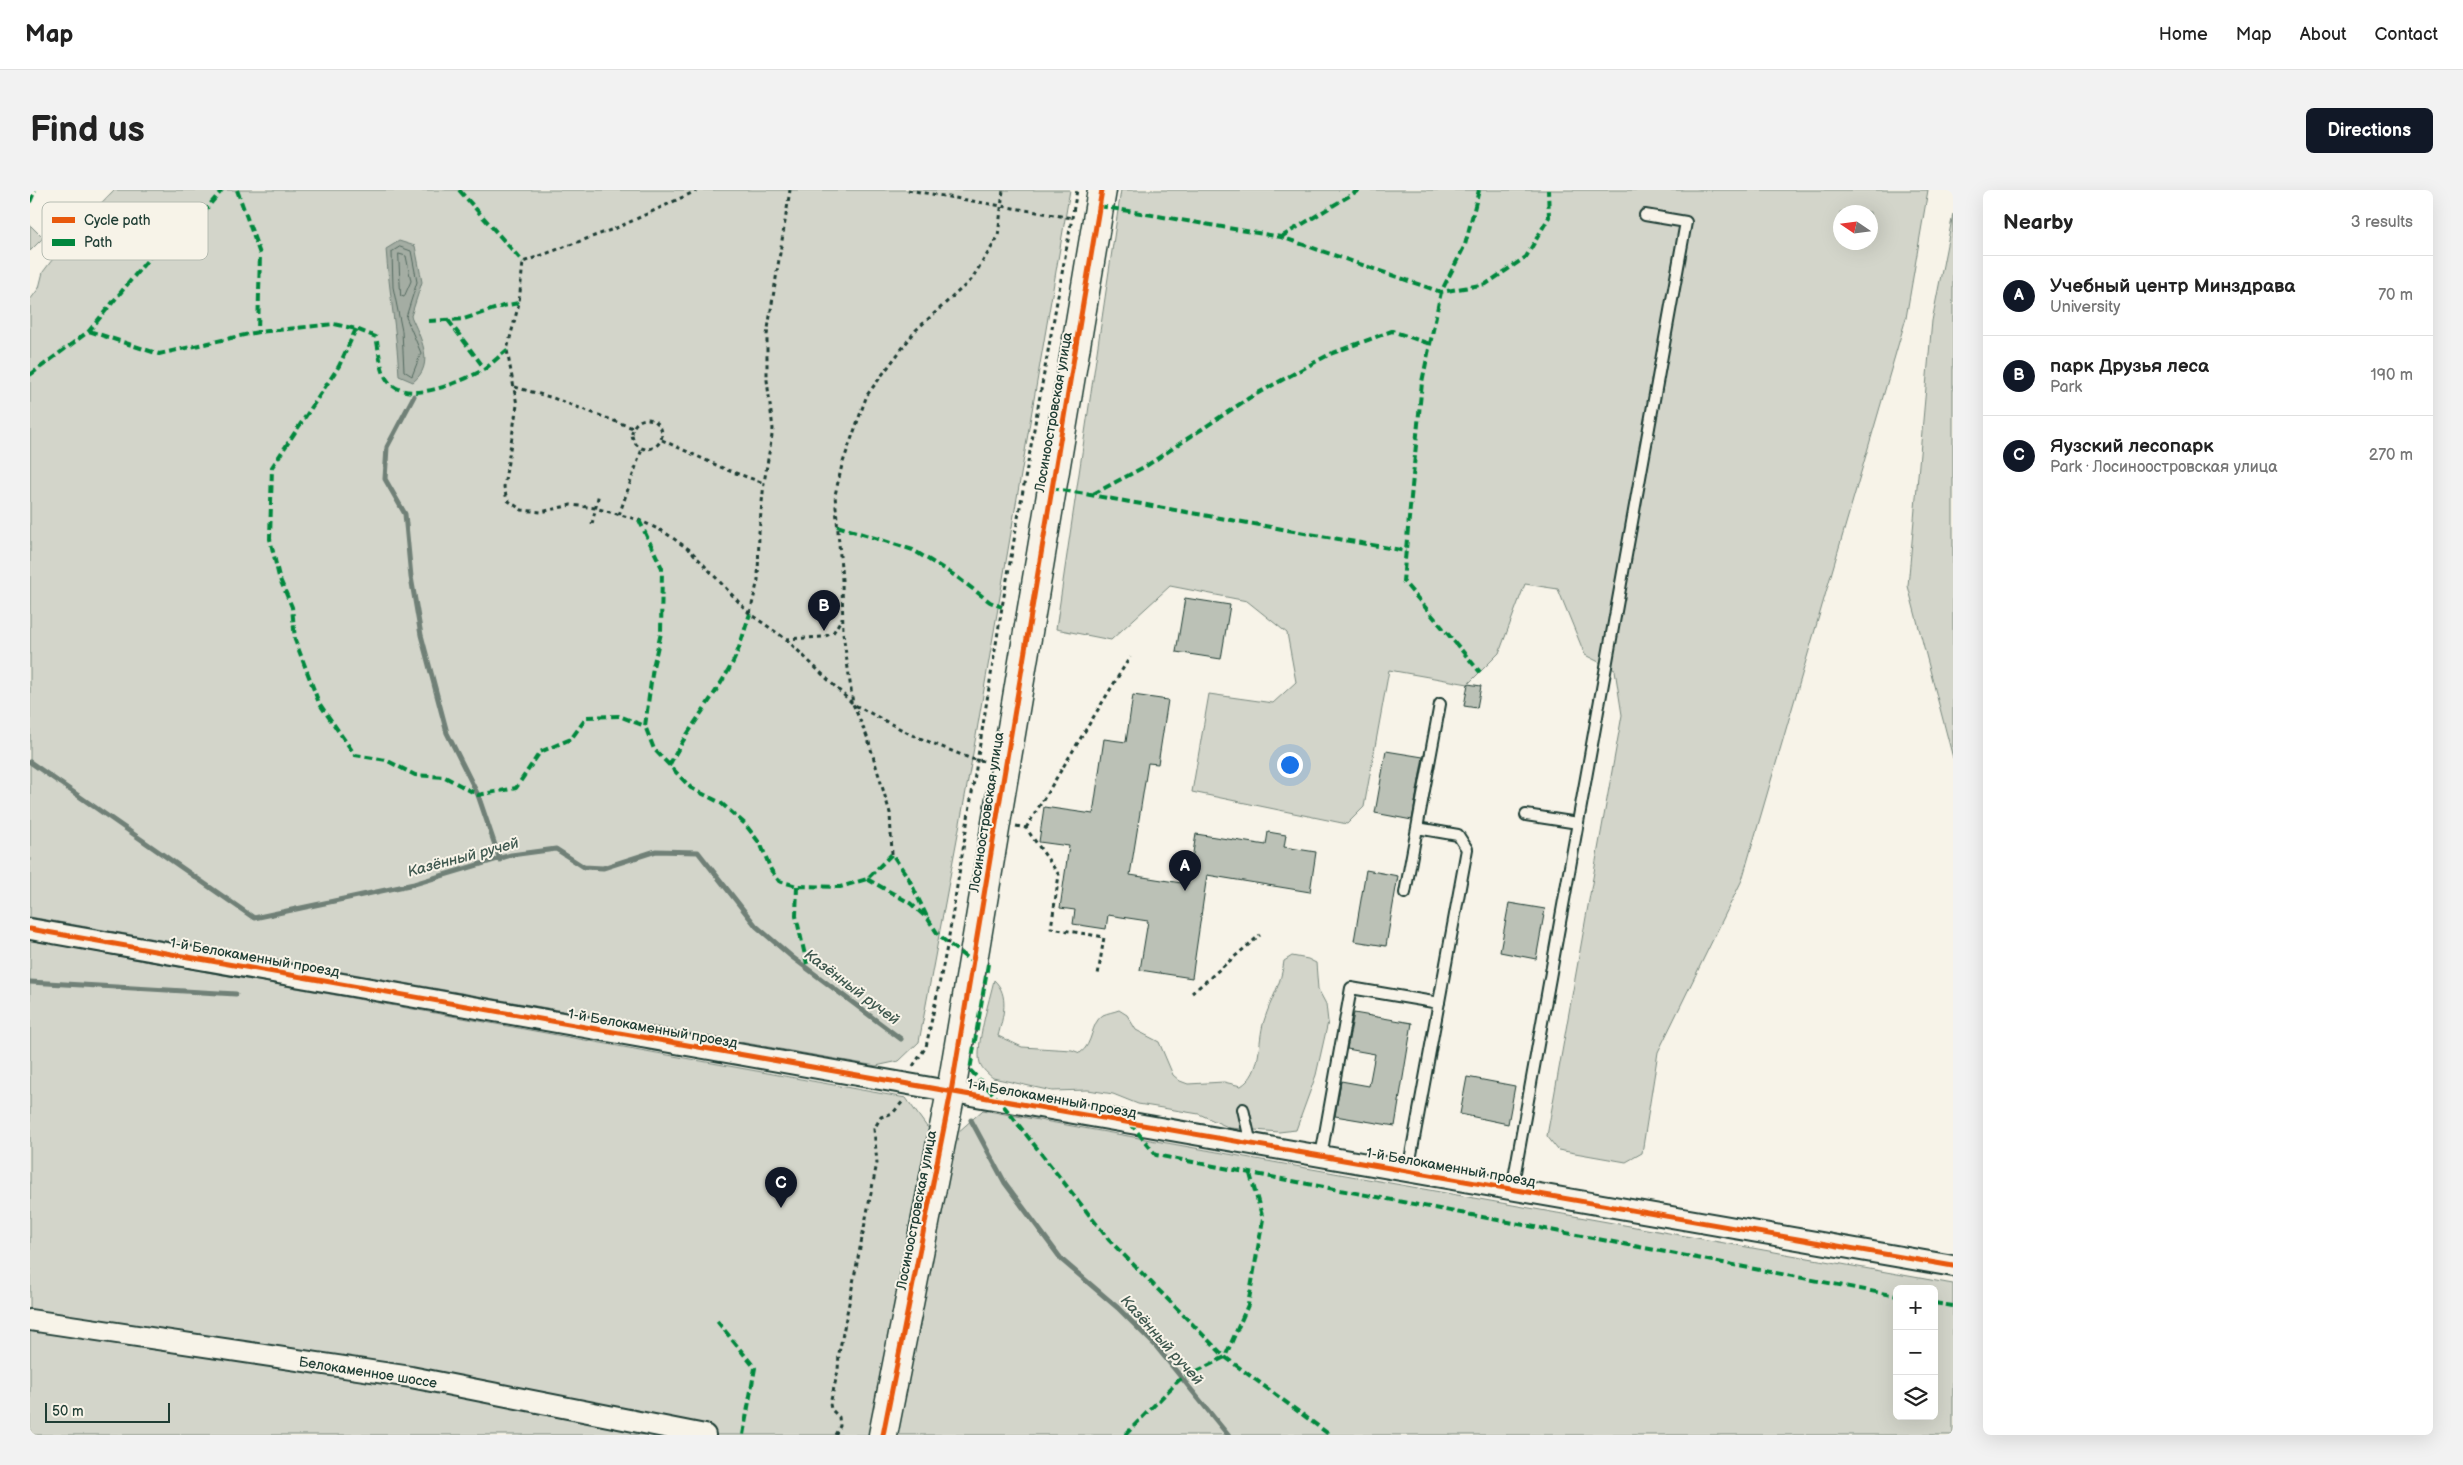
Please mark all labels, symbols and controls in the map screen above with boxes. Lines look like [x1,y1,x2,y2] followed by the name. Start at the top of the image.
[25,20,73,49] text: Map
[2159,24,2208,45] text: Home
[2236,24,2272,45] text: Map
[2300,24,2347,45] text: About
[2375,24,2438,45] text: Contact
[2306,108,2433,153] button: Directions
[30,109,145,152] text: Find us
[42,202,208,260] legend
[1833,205,1878,250] north arrow
[2003,210,2073,235] text: Nearby
[84,212,151,229] text: Cycle path
[2351,213,2413,232] text: 3 results
[84,234,112,251] text: Path
[2050,275,2295,298] text: Учебный центр Минздрава
[2014,286,2024,305] text: A
[2378,286,2413,305] text: 70 m
[2050,298,2121,317] text: University
[1031,330,1076,494] street label: Лосиноостровская улица
[2050,355,2209,378] text: парк Друзья леса
[2013,366,2025,385] text: B
[2371,366,2413,385] text: 190 m
[2050,378,2082,397] text: Park
[2050,435,2214,458] text: Яузский лесопарк
[2013,446,2025,465] text: C
[2369,446,2413,465] text: 270 m
[2050,458,2278,477] text: Park · Лосиноостровская улица
[808,590,840,631] pin: B
[965,730,1008,894] street label: Лосиноостровская улица
[1277,752,1303,778] your location
[405,833,521,881] water label: Казённый ручей
[1169,850,1201,891] pin: A
[169,934,341,981] street label: 1-й Белокаменный проезд
[800,945,903,1030] water label: Казённый ручей
[567,1005,739,1052] street label: 1-й Белокаменный проезд
[966,1075,1138,1122] street label: 1-й Белокаменный проезд
[893,1128,940,1292] street label: Лосиноостровская улица
[1365,1144,1537,1191] street label: 1-й Белокаменный проезд
[765,1167,797,1208] pin: C
[1893,1285,1938,1420] map controls
[1893,1285,1938,1330] button: +
[1116,1291,1207,1390] water label: Казённый ручей
[1893,1330,1938,1375] button: −
[298,1353,438,1392] street label: Белокаменное шоссе
[1893,1375,1938,1420] button: layers
[45,1400,170,1423] scale bar
[52,1403,84,1420] text: 50 m

